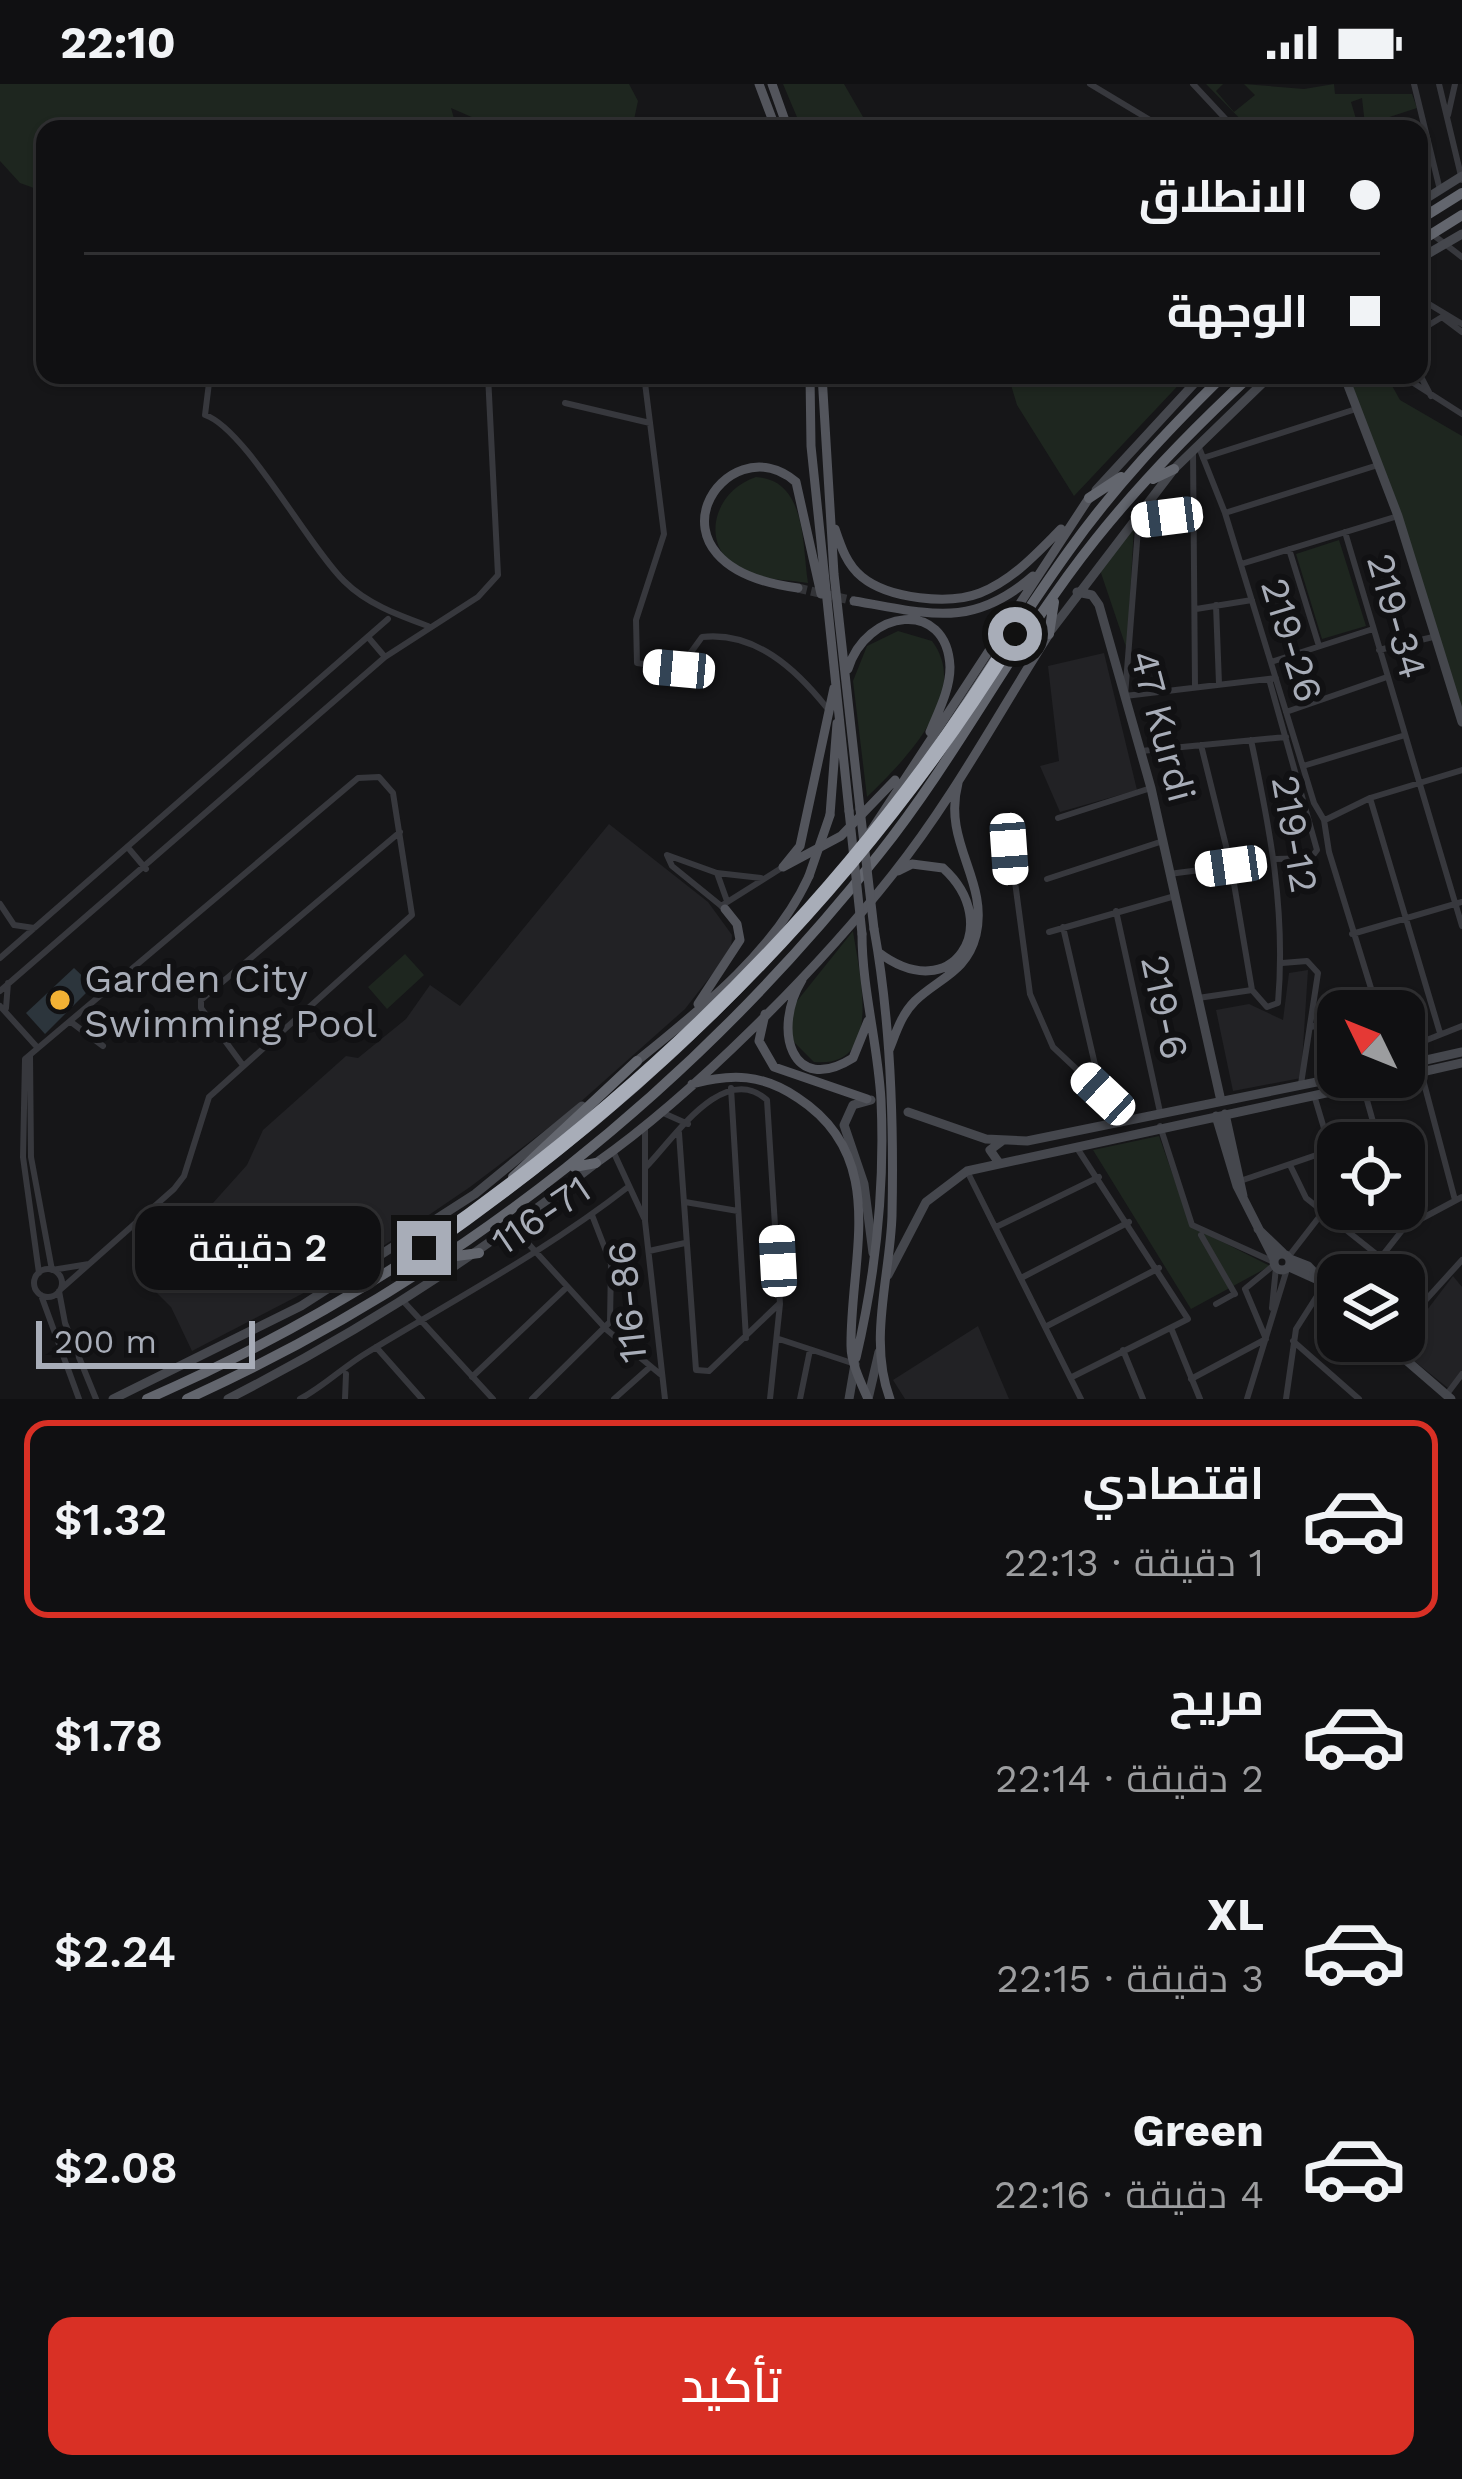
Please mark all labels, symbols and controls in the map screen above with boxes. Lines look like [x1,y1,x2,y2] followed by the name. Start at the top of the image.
[60,16,176,69] text: 22:10
[1139,170,1308,223] text: الانطلاق
[1167,285,1308,338] text: الوجهة
[1129,495,1205,539] car
[1358,548,1436,684] street label: 219-34
[1252,573,1332,707] street label: 219-26
[988,607,1042,661] route start
[1121,645,1205,807] street label: 47 Kurdi
[642,648,716,690] car
[1263,772,1327,896] street label: 219-12
[989,812,1029,886] car
[1193,843,1269,889] car
[1132,951,1198,1063] street label: 219-6
[84,956,377,1046] place label: Garden City Swimming Pool
[47,987,73,1013] marker: Garden City Swimming Pool
[1317,990,1425,1098] north arrow
[1317,990,1425,1362] map controls
[1064,1056,1142,1132] car
[1317,1122,1425,1230] button: locate
[483,1166,599,1264] street label: 116-71
[136,1206,382,1290] callout: 2 دقيقة
[397,1221,451,1275] route end
[758,1224,798,1298] car
[189,1225,327,1270] text: 2 دقيقة
[598,1239,656,1365] street label: 116-86
[1317,1254,1425,1362] button: layers
[36,1315,255,1368] scale bar
[54,1322,157,1361] text: 200 m
[1083,1457,1264,1510] text: اقتصادي
[1300,1465,1408,1573] icon: car
[54,1493,167,1546] text: $1.32
[1004,1540,1264,1585] text: 1 دقيقة · 22:13
[1169,1673,1264,1726] text: مريح
[1300,1681,1408,1789] icon: car
[54,1709,163,1762] text: $1.78
[995,1756,1264,1801] text: 2 دقيقة · 22:14
[1207,1888,1264,1941] text: XL
[1300,1897,1408,2005] icon: car
[54,1925,176,1978] text: $2.24
[996,1956,1264,2001] text: 3 دقيقة · 22:15
[1132,2104,1264,2157] text: Green
[1300,2113,1408,2221] icon: car
[54,2141,178,2194] text: $2.08
[994,2172,1264,2217] text: 4 دقيقة · 22:16
[48,2317,1414,2455] button: تأكيد

